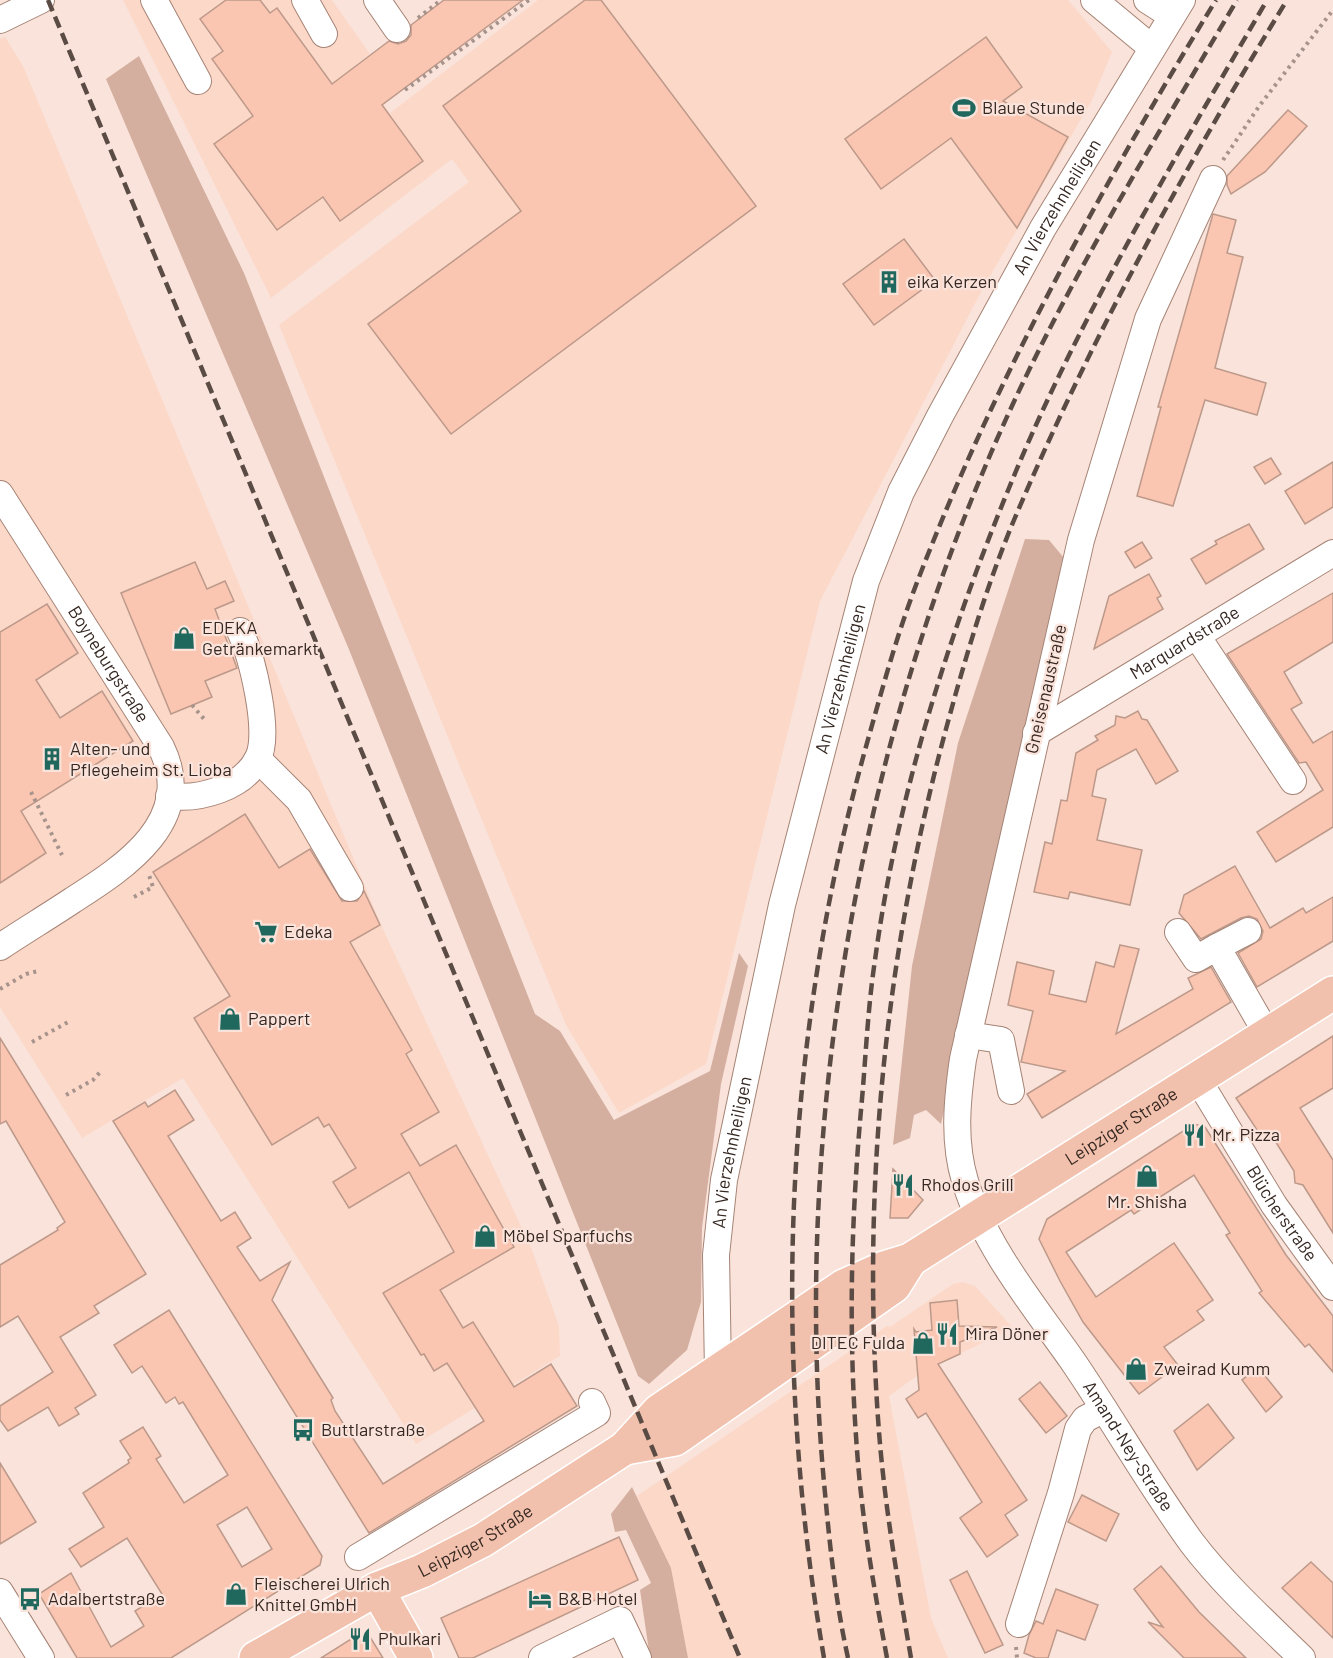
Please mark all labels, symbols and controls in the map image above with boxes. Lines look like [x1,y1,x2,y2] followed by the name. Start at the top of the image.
[951,95,977,121] sports icon: Blaue Stunde
[982,96,1085,118] place label: Blaue Stunde
[1008,134,1105,278] street label: An Vierzehnheiligen
[876,269,902,295] building icon: eika Kerzen
[907,270,997,292] place label: eika Kerzen
[1126,600,1243,684] street label: Marquardstraße
[64,601,155,726] street label: Boyneburgstraße
[810,601,870,756] street label: An Vierzehnheiligen
[202,616,319,659] place label: EDEKA Getränkemarkt
[1019,622,1071,756] street label: Gneisenaustraße
[171,625,197,651] shop icon: EDEKA Getränkemarkt
[70,737,232,780] place label: Alten- und Pflegeheim St. Lioba
[39,746,65,772] building icon: Alten- und Pflegeheim St. Lioba
[253,919,279,945] supermarket icon: Edeka
[284,920,332,942] place label: Edeka
[217,1006,243,1032] shop icon: Pappert
[248,1007,311,1029] place label: Pappert
[707,1074,756,1229] street label: An Vierzehnheiligen
[1061,1082,1181,1169] street label: Leipziger Straße
[1181,1122,1207,1148] restaurant icon: Mr. Pizza
[1212,1123,1280,1145] place label: Mr. Pizza
[1243,1161,1323,1265] street label: Blücherstraße
[1134,1163,1160,1189] shop icon: Mr. Shisha
[890,1172,916,1198] restaurant icon: Rhodos Grill
[921,1173,1014,1195] place label: Rhodos Grill
[1107,1190,1187,1212] place label: Mr. Shisha
[472,1223,498,1249] shop icon: Möbel Sparfuchs
[503,1224,633,1246] place label: Möbel Sparfuchs
[934,1321,960,1347] restaurant icon: Mira Döner
[965,1322,1049,1344] place label: Mira Döner
[910,1330,936,1356] shop icon: DITEC Fulda
[811,1331,905,1353] place label: DITEC Fulda
[1123,1356,1149,1382] shop icon: Zweirad Kumm
[1154,1357,1270,1379] place label: Zweirad Kumm
[1079,1376,1179,1515] street label: Amand-Ney-Straße
[290,1417,316,1443] bus stop icon: Buttlarstraße
[321,1418,425,1440] place label: Buttlarstraße
[414,1499,536,1581] street label: Leipziger Straße
[254,1572,390,1615] place label: Fleischerei Ulrich Knittel GmbH
[223,1581,249,1607] shop icon: Fleischerei Ulrich Knittel GmbH
[17,1586,43,1612] bus stop icon: Adalbertstraße
[527,1586,553,1612] hotel icon: B&B Hotel
[48,1587,165,1609] place label: Adalbertstraße
[558,1587,638,1609] place label: B&B Hotel
[347,1626,373,1652] restaurant icon: Phulkari
[378,1627,441,1649] place label: Phulkari

